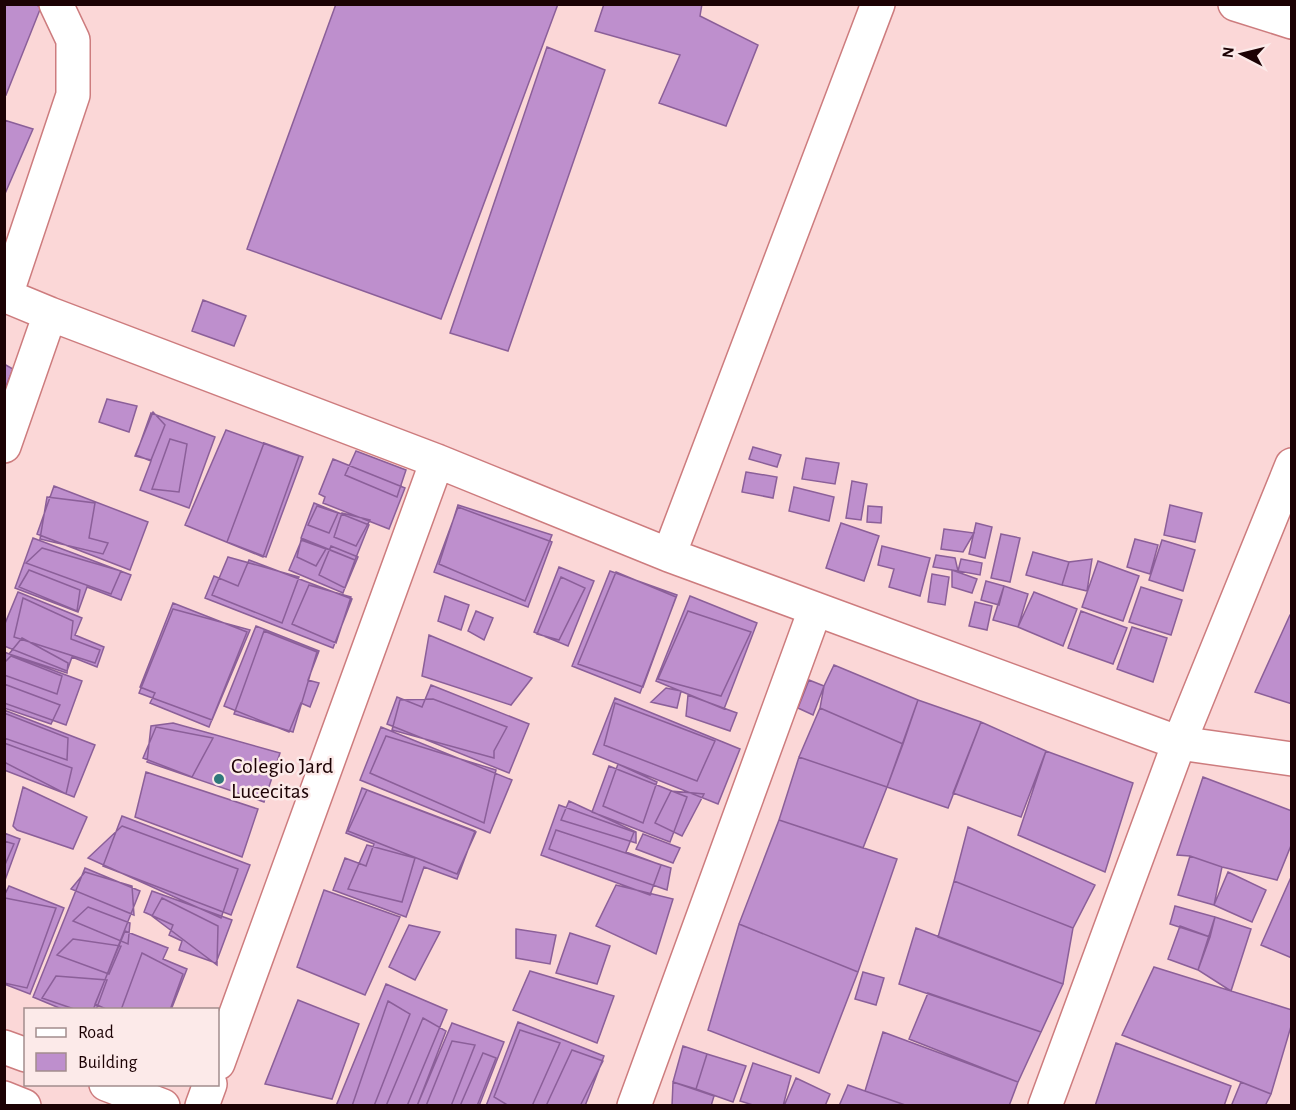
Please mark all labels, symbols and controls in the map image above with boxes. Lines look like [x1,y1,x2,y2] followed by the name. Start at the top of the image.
[1212,24,1272,84] north arrow
[1219,46,1237,59] text: N
[231,755,333,802] place label: Colegio Jard Lucecitas
[212,772,226,786] marker: Colegio Jard Lucecitas
[24,1008,219,1086] legend
[78,1024,114,1042] text: Road
[78,1054,138,1072] text: Building

